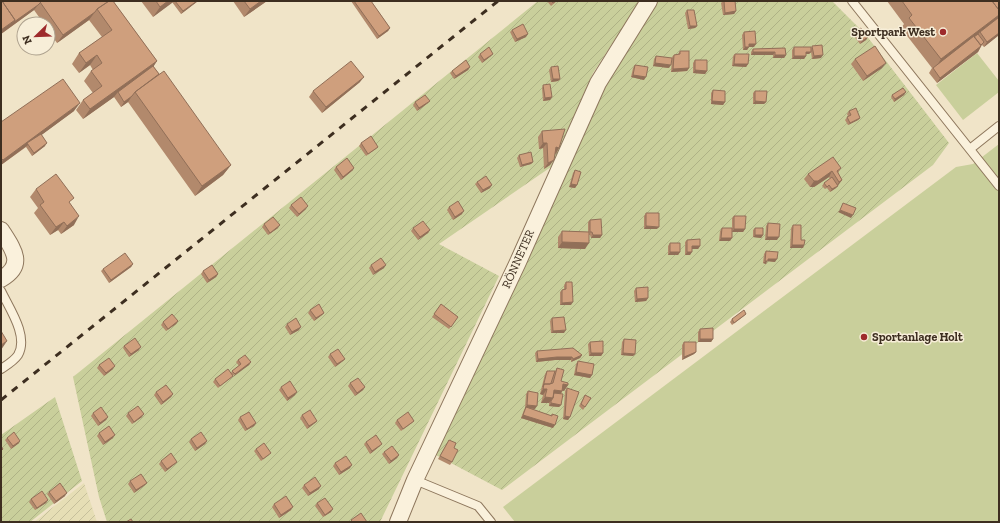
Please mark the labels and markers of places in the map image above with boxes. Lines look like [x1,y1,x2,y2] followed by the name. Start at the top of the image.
[851,25,935,39] place label: Sportpark West
[938,27,948,37] marker: Sportpark West
[872,330,963,344] place label: Sportanlage Holt
[859,332,869,342] marker: Sportanlage Holt

